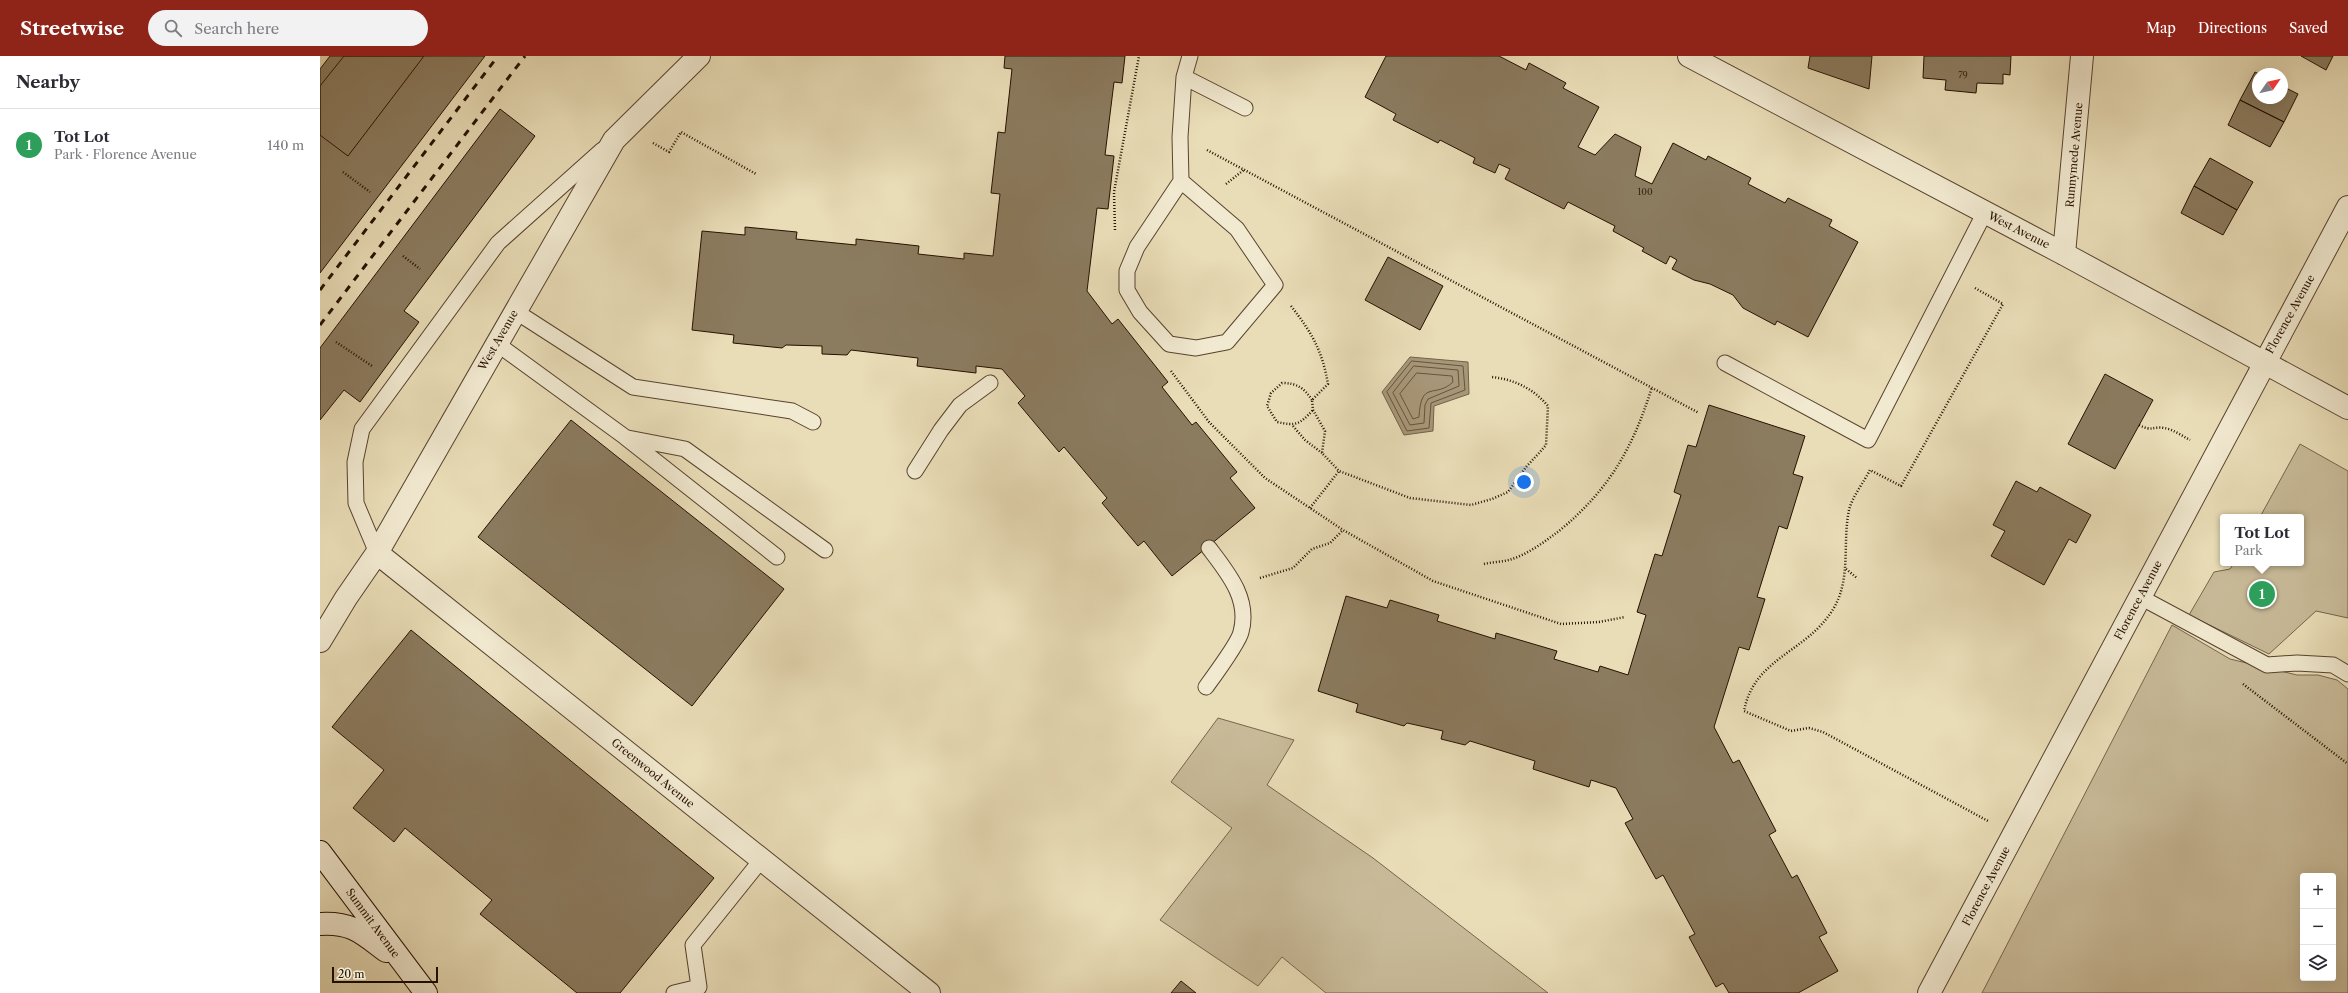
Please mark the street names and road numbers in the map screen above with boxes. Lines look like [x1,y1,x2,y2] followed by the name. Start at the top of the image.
[2062,102,2086,208] street label: Runnymede Avenue
[1985,208,2052,252] street label: West Avenue
[2262,272,2318,356] street label: Florence Avenue
[475,307,521,374] street label: West Avenue
[2111,558,2165,642] street label: Florence Avenue
[609,735,697,811] street label: Greenwood Avenue
[1959,844,2013,928] street label: Florence Avenue
[343,885,403,961] street label: Summit Avenue

